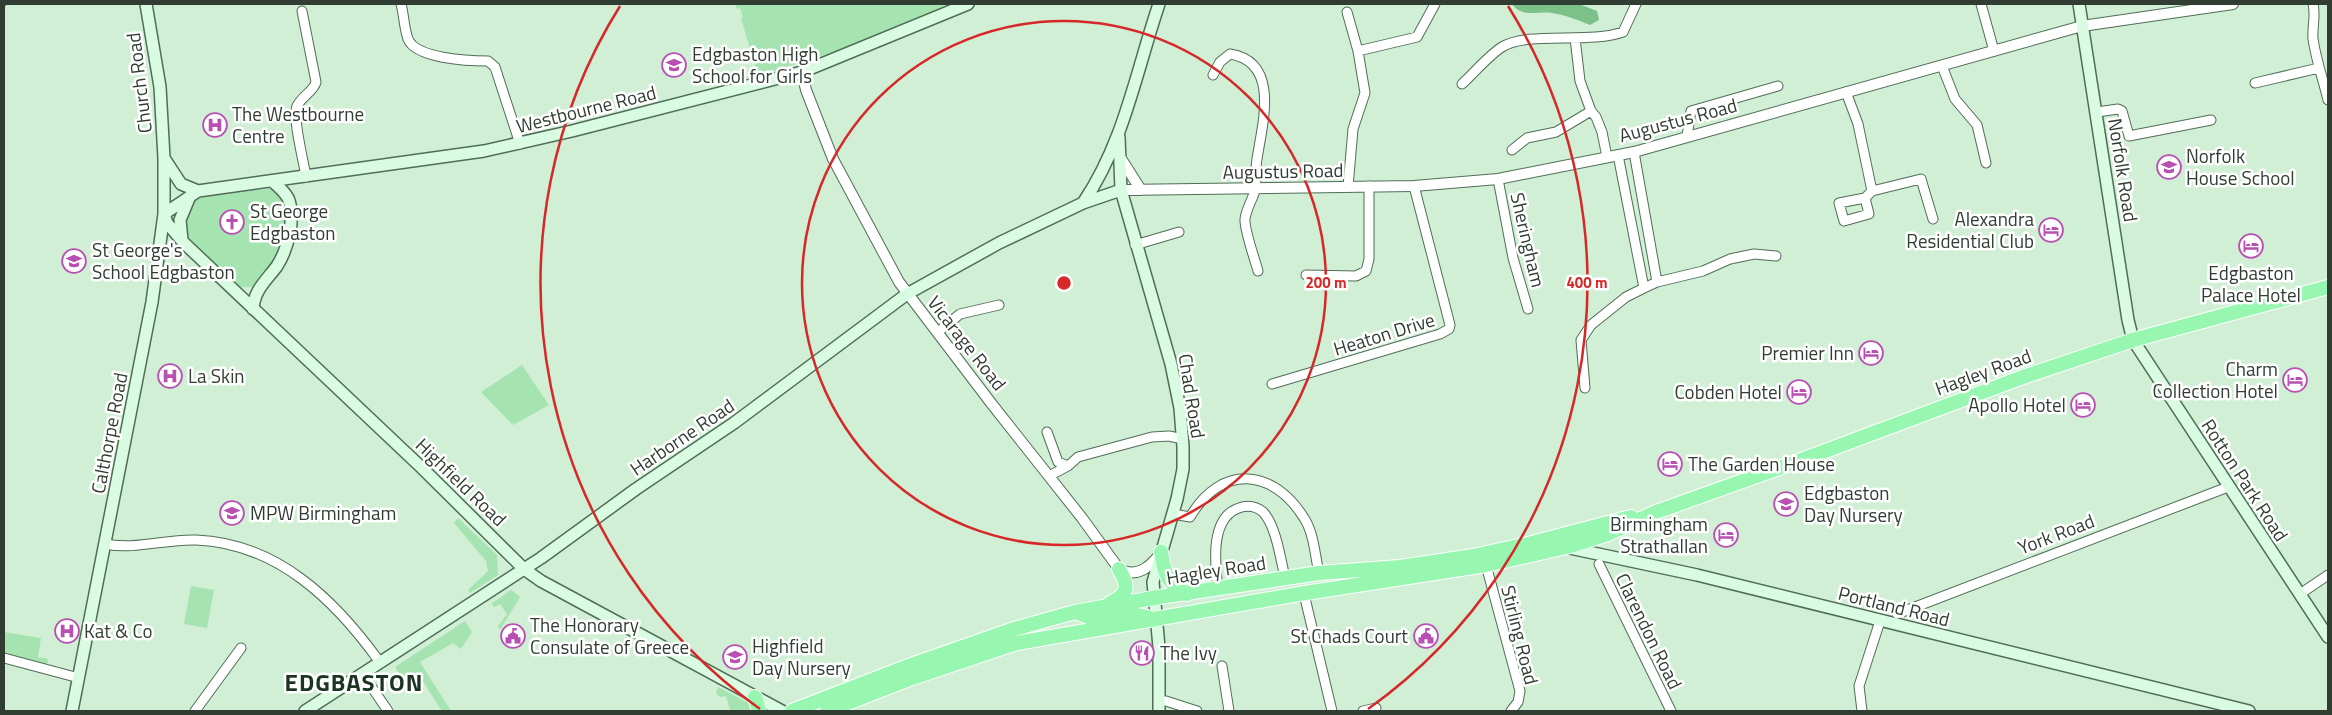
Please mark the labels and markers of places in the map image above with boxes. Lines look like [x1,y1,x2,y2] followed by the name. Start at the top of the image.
[692,39,819,90] place label: Edgbaston High School for Girls
[661,52,687,78] school or university icon: Edgbaston High School for Girls
[232,99,364,150] place label: The Westbourne Centre
[202,112,228,138] hospital icon: The Westbourne Centre
[2186,141,2295,192] place label: Norfolk House School
[2156,154,2182,180] school or university icon: Norfolk House School
[250,196,335,247] place label: St George Edgbaston
[1906,204,2034,255] place label: Alexandra Residential Club
[219,209,245,235] church icon: St George Edgbaston
[2038,217,2064,243] hotel icon: Alexandra Residential Club
[2238,233,2264,259] hotel icon: Edgbaston Palace Hotel
[92,235,235,286] place label: St George's School Edgbaston
[61,248,87,274] school or university icon: St George's School Edgbaston
[2201,258,2301,309] place label: Edgbaston Palace Hotel
[1055,274,1073,292] centre of rings
[1761,338,1854,367] place label: Premier Inn
[1858,340,1884,366] hotel icon: Premier Inn
[2153,354,2278,405] place label: Charm Collection Hotel
[188,361,245,390] place label: La Skin
[157,363,183,389] hospital icon: La Skin
[2282,367,2308,393] hotel icon: Charm Collection Hotel
[1674,377,1782,406] place label: Cobden Hotel
[1786,379,1812,405] hotel icon: Cobden Hotel
[1968,390,2066,419] place label: Apollo Hotel
[2070,392,2096,418] hotel icon: Apollo Hotel
[1688,449,1835,478] place label: The Garden House
[1657,451,1683,477] hotel icon: The Garden House
[1804,478,1903,529] place label: Edgbaston Day Nursery
[1773,491,1799,517] school or university icon: Edgbaston Day Nursery
[250,498,396,527] place label: MPW Birmingham
[219,500,245,526] school or university icon: MPW Birmingham
[1610,509,1708,560] place label: Birmingham Strathallan
[1713,522,1739,548] hotel icon: Birmingham Strathallan
[530,610,689,661] place label: The Honorary Consulate of Greece
[84,616,153,645] place label: Kat & Co
[54,618,80,644] hospital icon: Kat & Co
[1290,621,1408,650] place label: St Chads Court
[500,623,526,649] public building icon: The Honorary Consulate of Greece
[1413,623,1439,649] public building icon: St Chads Court
[752,631,851,682] place label: Highfield Day Nursery
[1160,638,1217,667] place label: The Ivy
[1129,640,1155,666] restaurant icon: The Ivy
[722,644,748,670] school or university icon: Highfield Day Nursery

